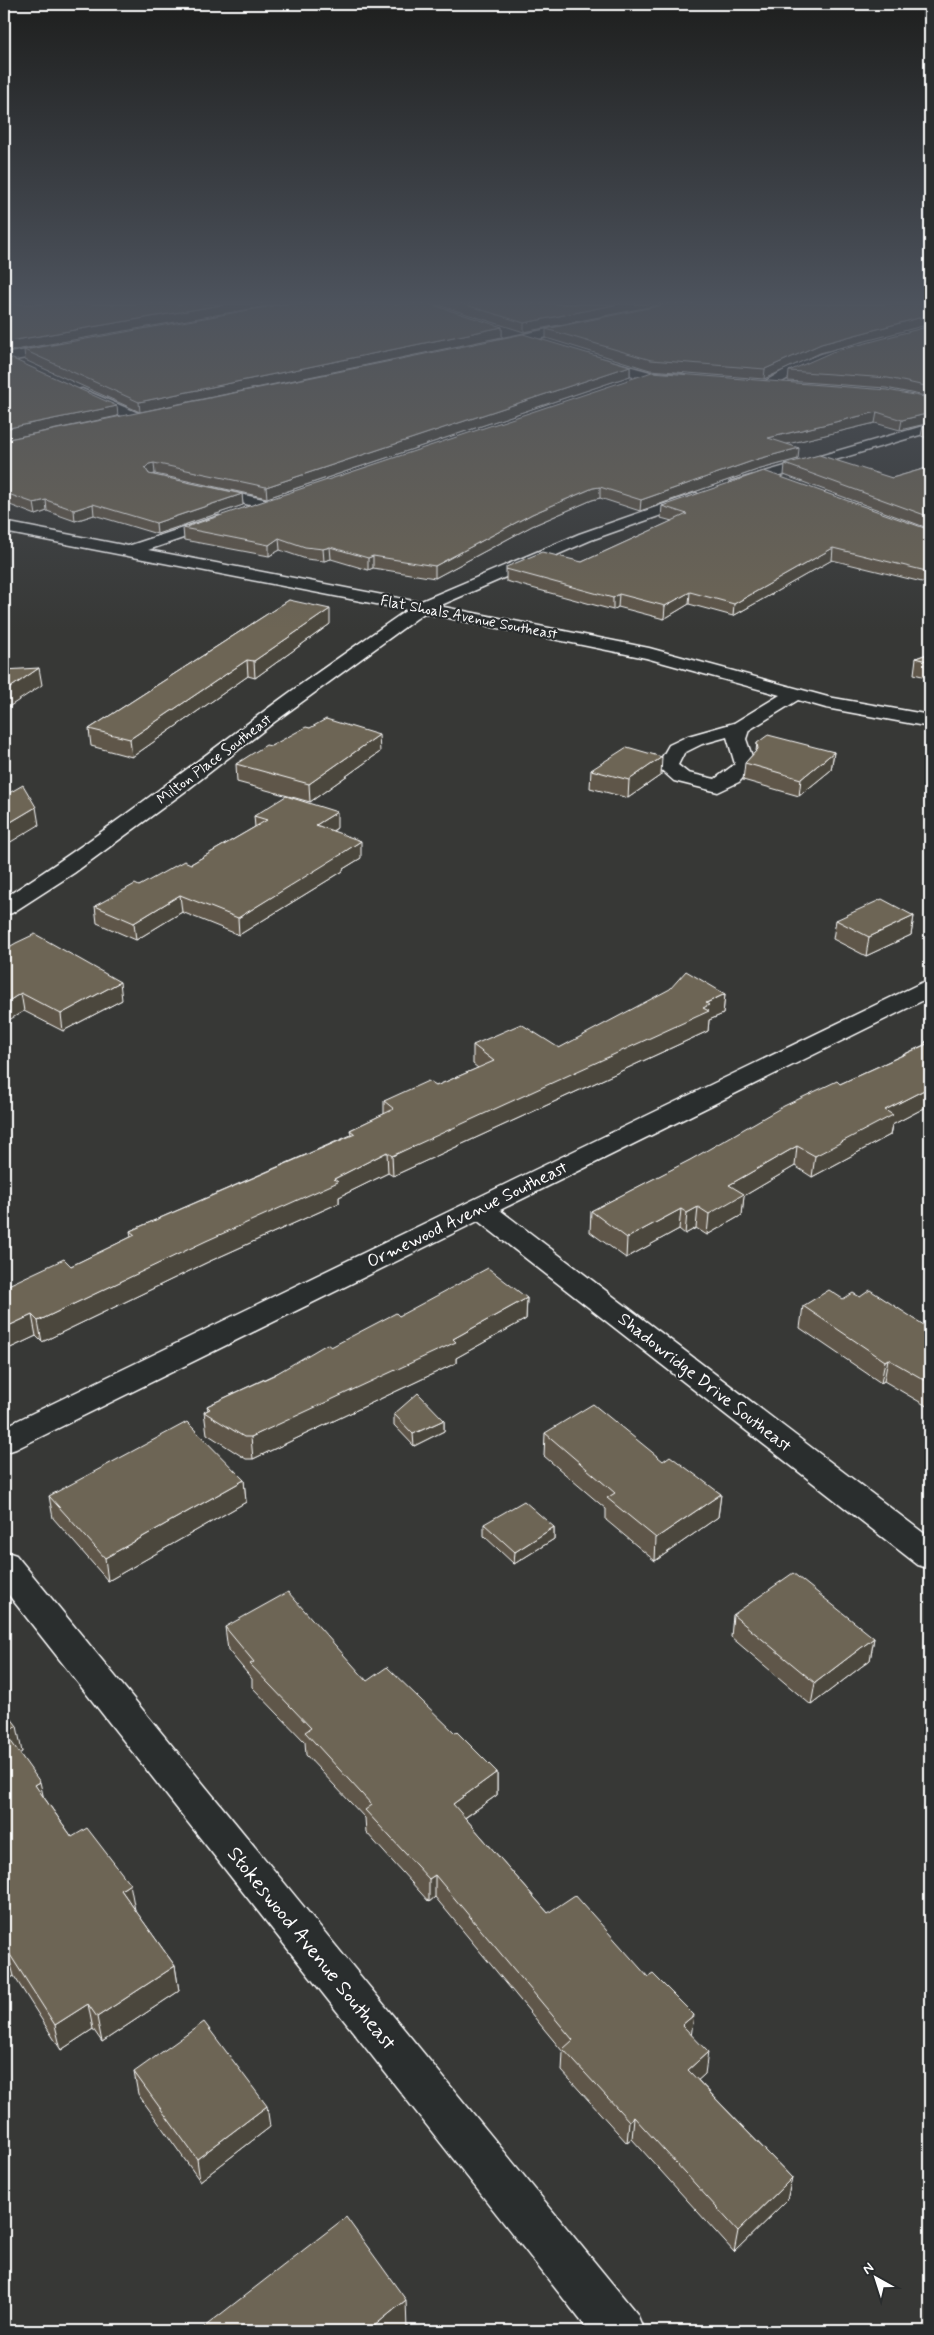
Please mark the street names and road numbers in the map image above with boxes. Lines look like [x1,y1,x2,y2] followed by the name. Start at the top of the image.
[379,591,560,645] street label: Flat Shoals Avenue Southeast
[153,710,277,810] street label: Milton Place Southeast
[363,1156,572,1274] street label: Ormewood Avenue Southeast
[613,1307,797,1459] street label: Shadowridge Drive Southeast
[220,1841,403,2057] street label: Stokeswood Avenue Southeast

